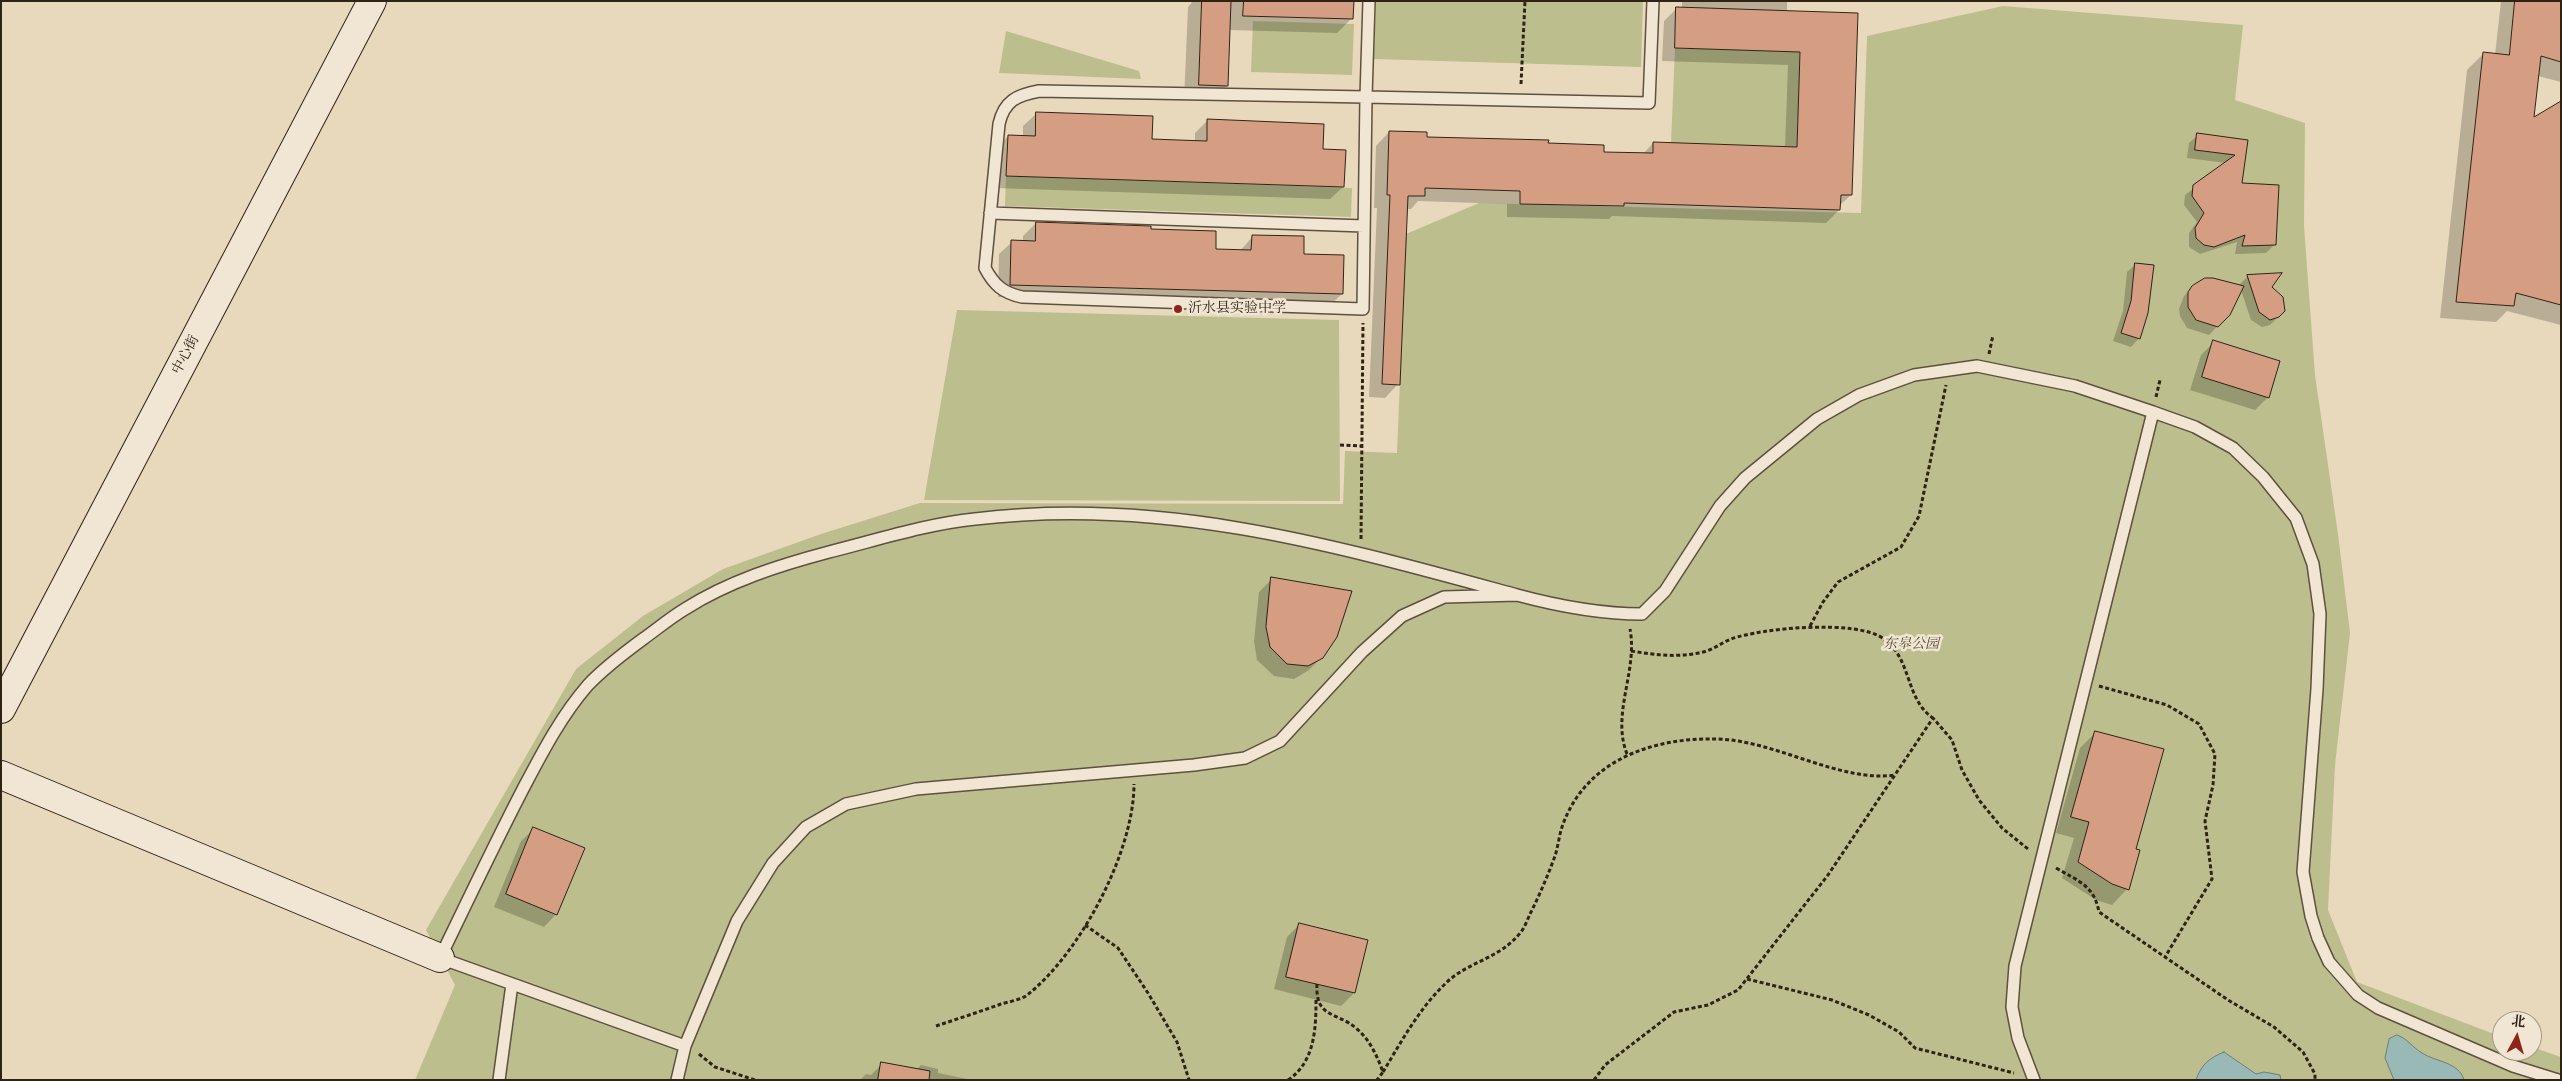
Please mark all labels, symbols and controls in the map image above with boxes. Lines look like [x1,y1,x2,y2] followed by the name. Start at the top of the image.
[1188,301,1286,317] place label: 沂水县实验中学
[1172,303,1184,315] marker: 沂水县实验中学
[169,333,203,377] street label: 中心街
[1883,637,1939,653] park label: 东皋公园
[2492,1011,2542,1061] north arrow
[2511,1011,2526,1032] text: 北

